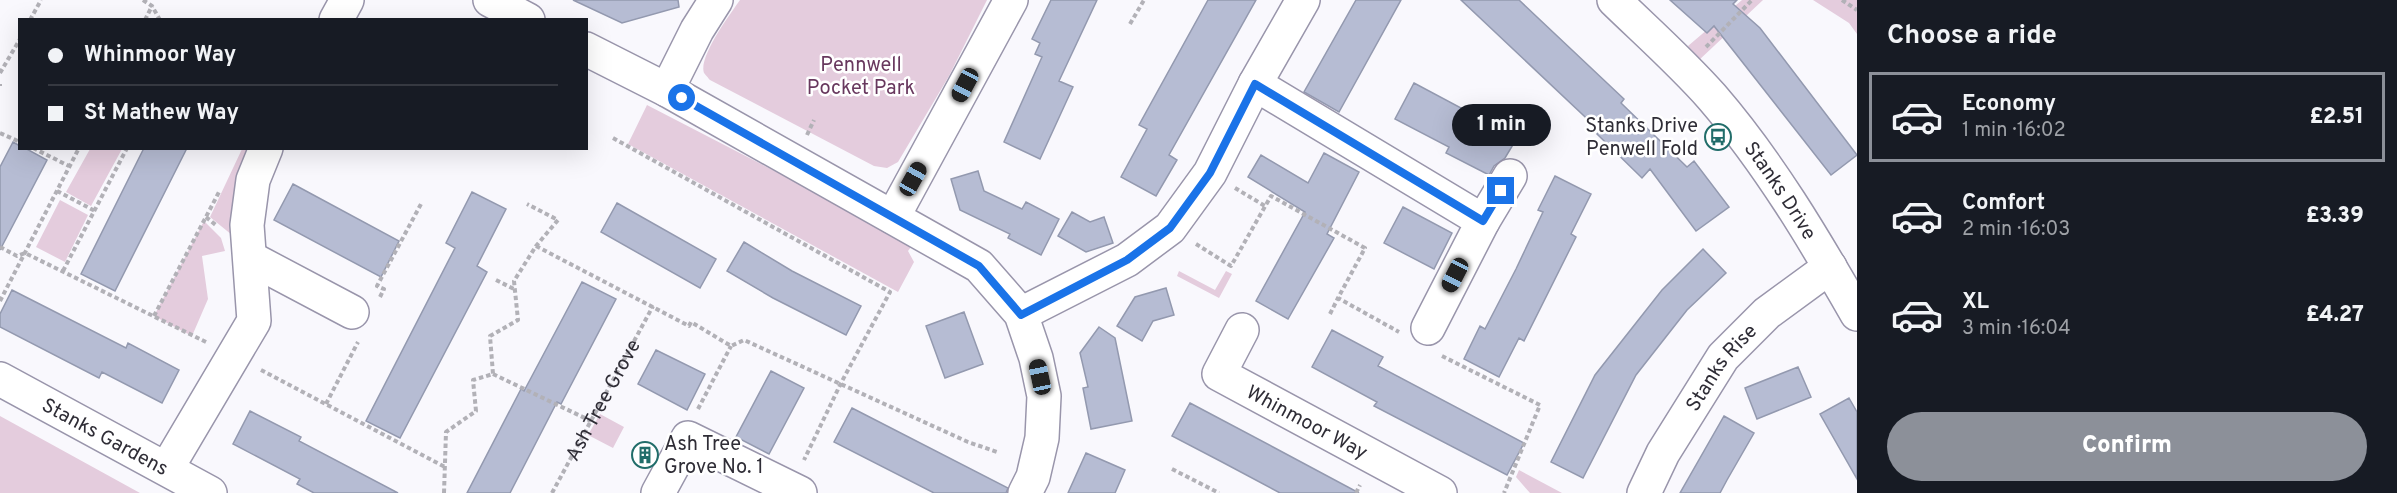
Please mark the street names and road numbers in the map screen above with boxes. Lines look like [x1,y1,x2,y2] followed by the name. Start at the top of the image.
[1737,137,1821,245] street label: Stanks Drive
[1681,319,1764,417] street label: Stanks Rise
[561,335,648,466] street label: Ash Tree Grove
[1241,380,1372,467] street label: Whinmoor Way
[37,393,172,483] street label: Stanks Gardens

